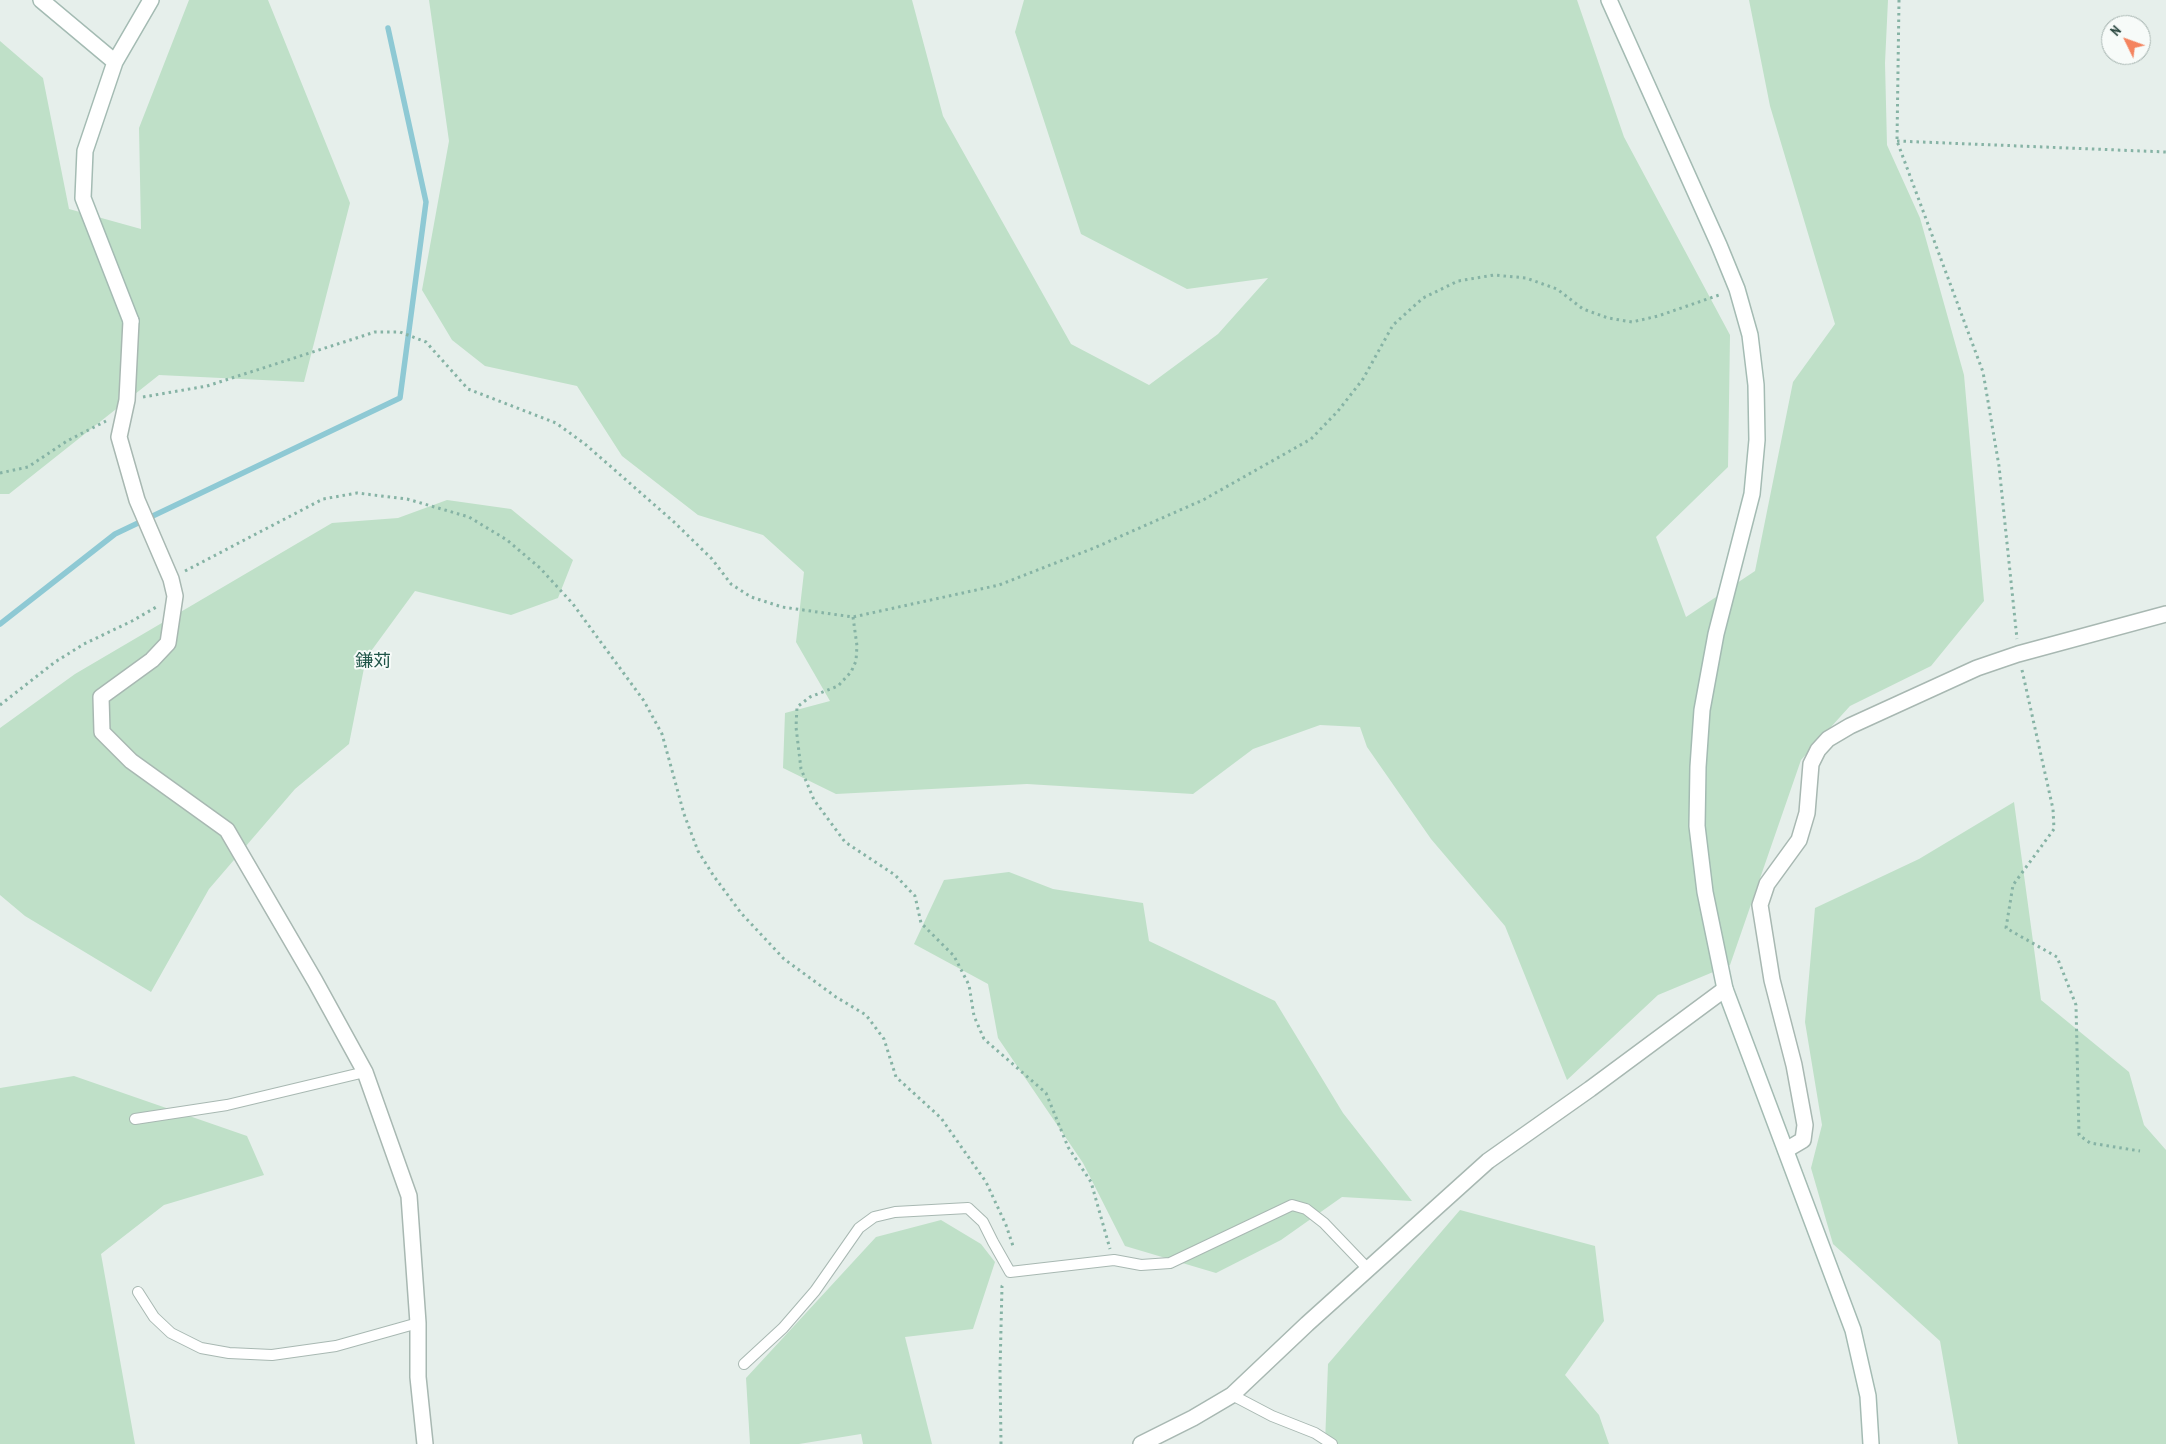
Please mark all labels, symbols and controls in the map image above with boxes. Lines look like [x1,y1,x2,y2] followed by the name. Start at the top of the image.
[2101,15,2151,65] north arrow
[2106,22,2125,39] text: N
[355,651,391,673] district label: 鎌苅

